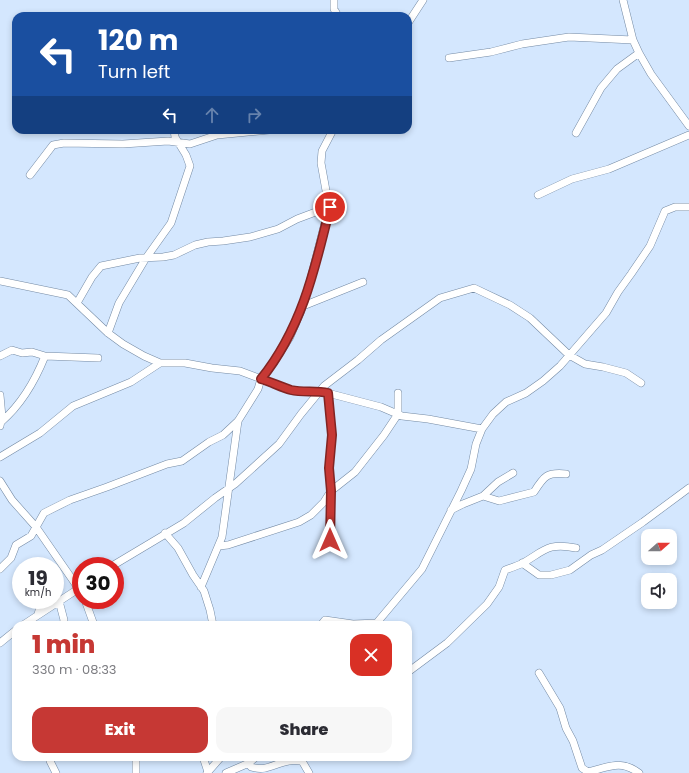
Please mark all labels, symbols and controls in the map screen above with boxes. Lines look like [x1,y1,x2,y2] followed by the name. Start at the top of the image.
[98,21,178,60] text: 120 m
[32,28,84,80] icon: left
[98,59,170,84] text: Turn left
[159,104,181,126] icon: left
[201,104,223,126] icon: ahead
[243,104,265,126] icon: right
[313,190,347,224] pin
[319,196,341,218] icon: arrive
[309,519,351,561] position arrow
[641,529,677,565] north arrow
[641,529,677,609] map controls
[72,557,124,609] speed limit sign: 30
[28,564,48,592] text: 19
[641,573,677,609] button: sound
[25,585,51,600] text: km/h
[32,628,95,661] text: 1 min
[350,634,392,676] button: close
[32,660,117,679] text: 330 m · 08:33
[32,707,208,753] button: Exit
[216,707,392,753] button: Share

